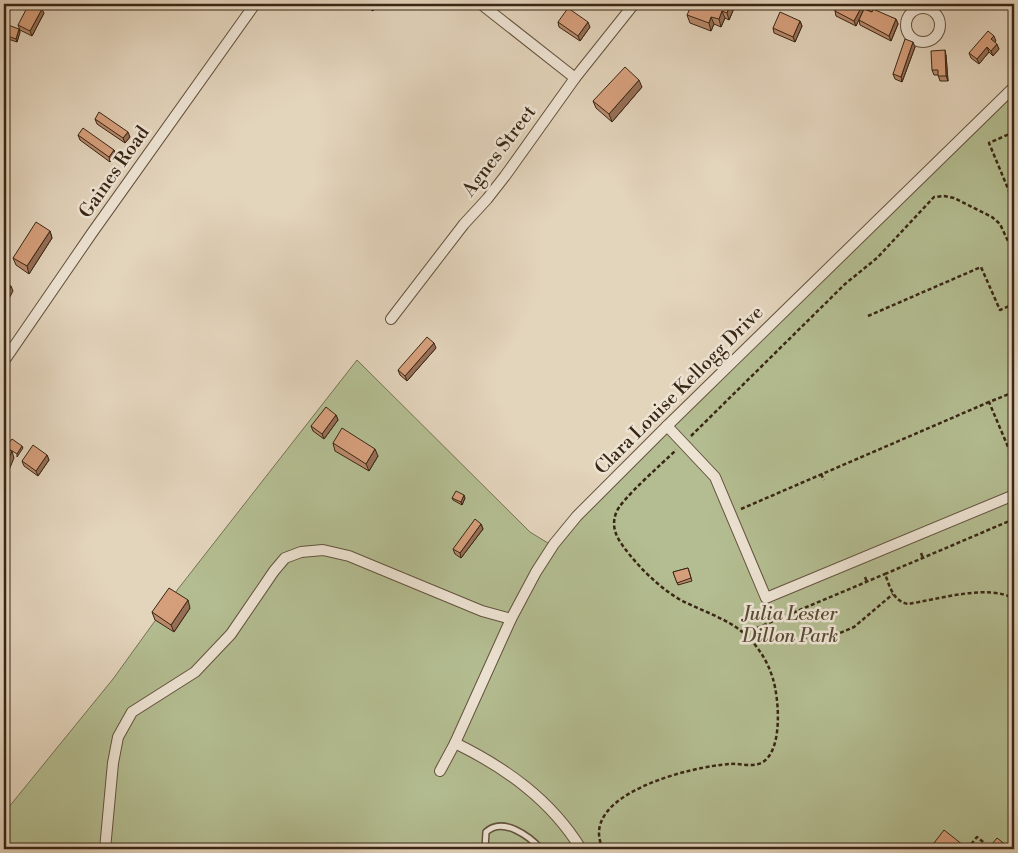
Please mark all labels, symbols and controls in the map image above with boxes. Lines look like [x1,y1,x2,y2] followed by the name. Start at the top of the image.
[456,100,541,202] street label: Agnes Street
[73,121,155,223] street label: Gaines Road
[589,300,769,480] street label: Clara Louise Kellogg Drive
[741,602,838,648] park label: Julia Lester Dillon Park

